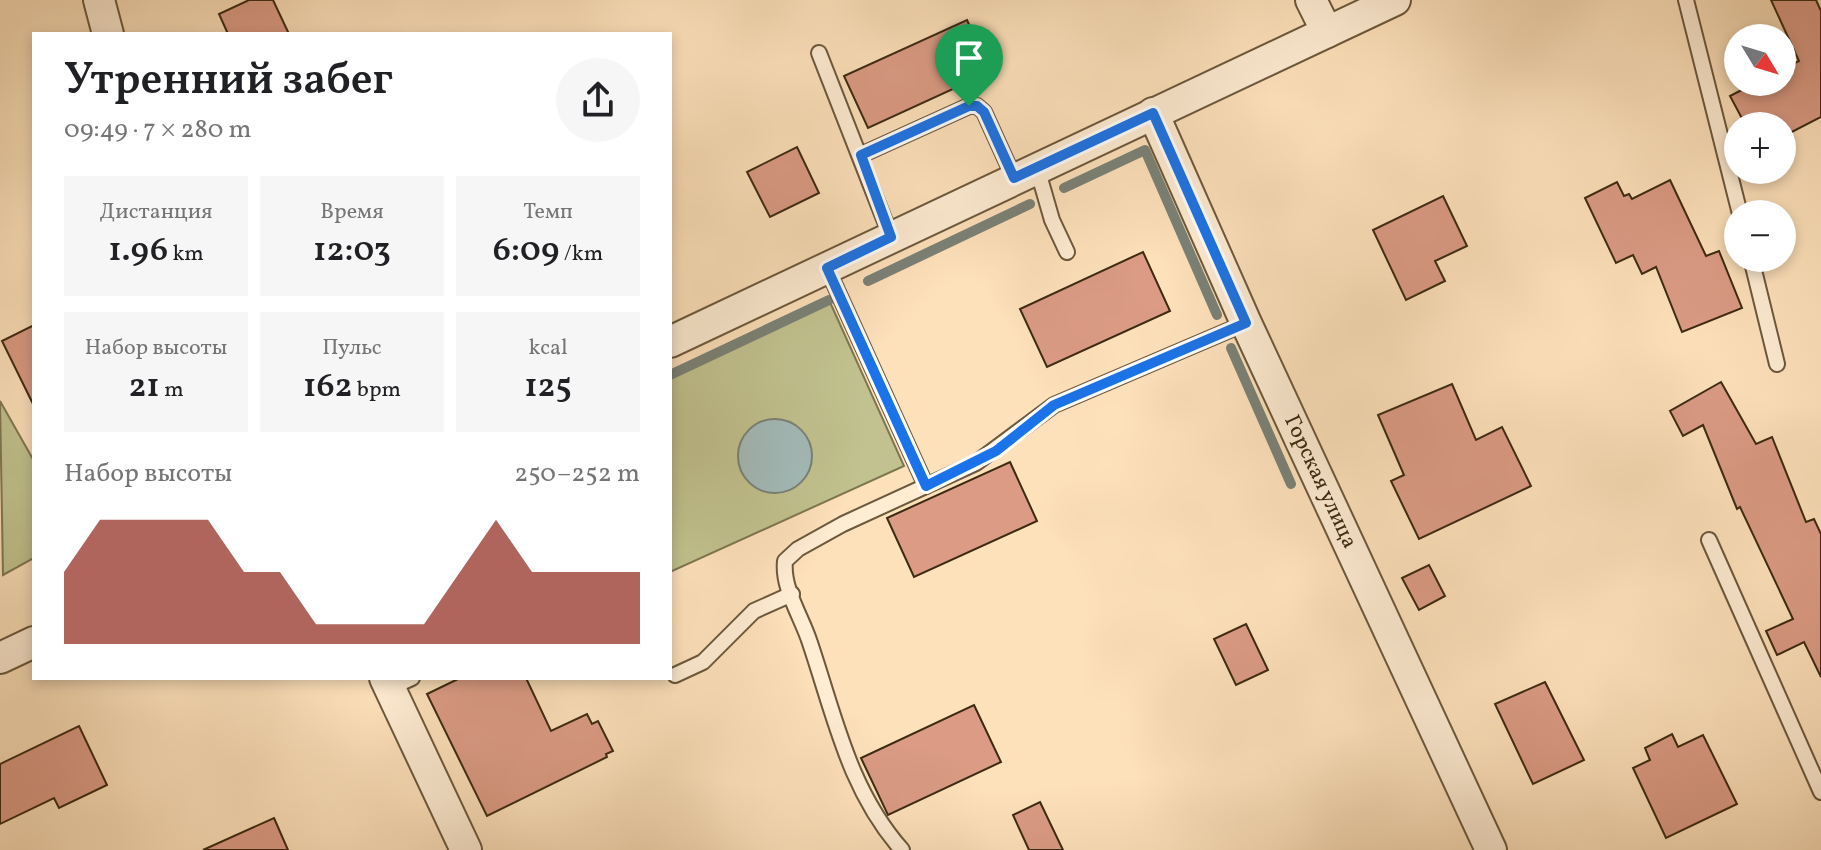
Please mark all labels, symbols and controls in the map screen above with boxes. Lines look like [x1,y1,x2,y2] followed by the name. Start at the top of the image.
[935,24,1003,106] pin
[1724,24,1796,96] north arrow
[1724,24,1796,272] map controls
[947,36,991,80] icon: arrive
[64,51,393,112] text: Утренний забег
[556,58,640,142] button: share
[64,112,252,148] text: 09:49 · 7 × 280 m
[1724,112,1796,184] button: +
[99,197,213,228] text: Дистанция
[320,197,384,228] text: Время
[523,197,573,228] text: Темп
[1724,200,1796,272] button: −
[108,228,168,275] text: 1.96
[313,228,391,275] text: 12:03
[493,228,559,275] text: 6:09
[168,239,204,270] text: km
[559,239,603,270] text: /km
[85,333,227,364] text: Набор высоты
[322,333,382,364] text: Пульс
[528,333,568,364] text: kcal
[128,364,160,411] text: 21
[303,364,352,411] text: 162
[524,364,572,411] text: 125
[160,375,184,406] text: m
[352,375,401,406] text: bpm
[1276,410,1365,554] street label: Горская улица
[64,456,232,492] text: Набор высоты
[514,456,640,492] text: 250–252 m

